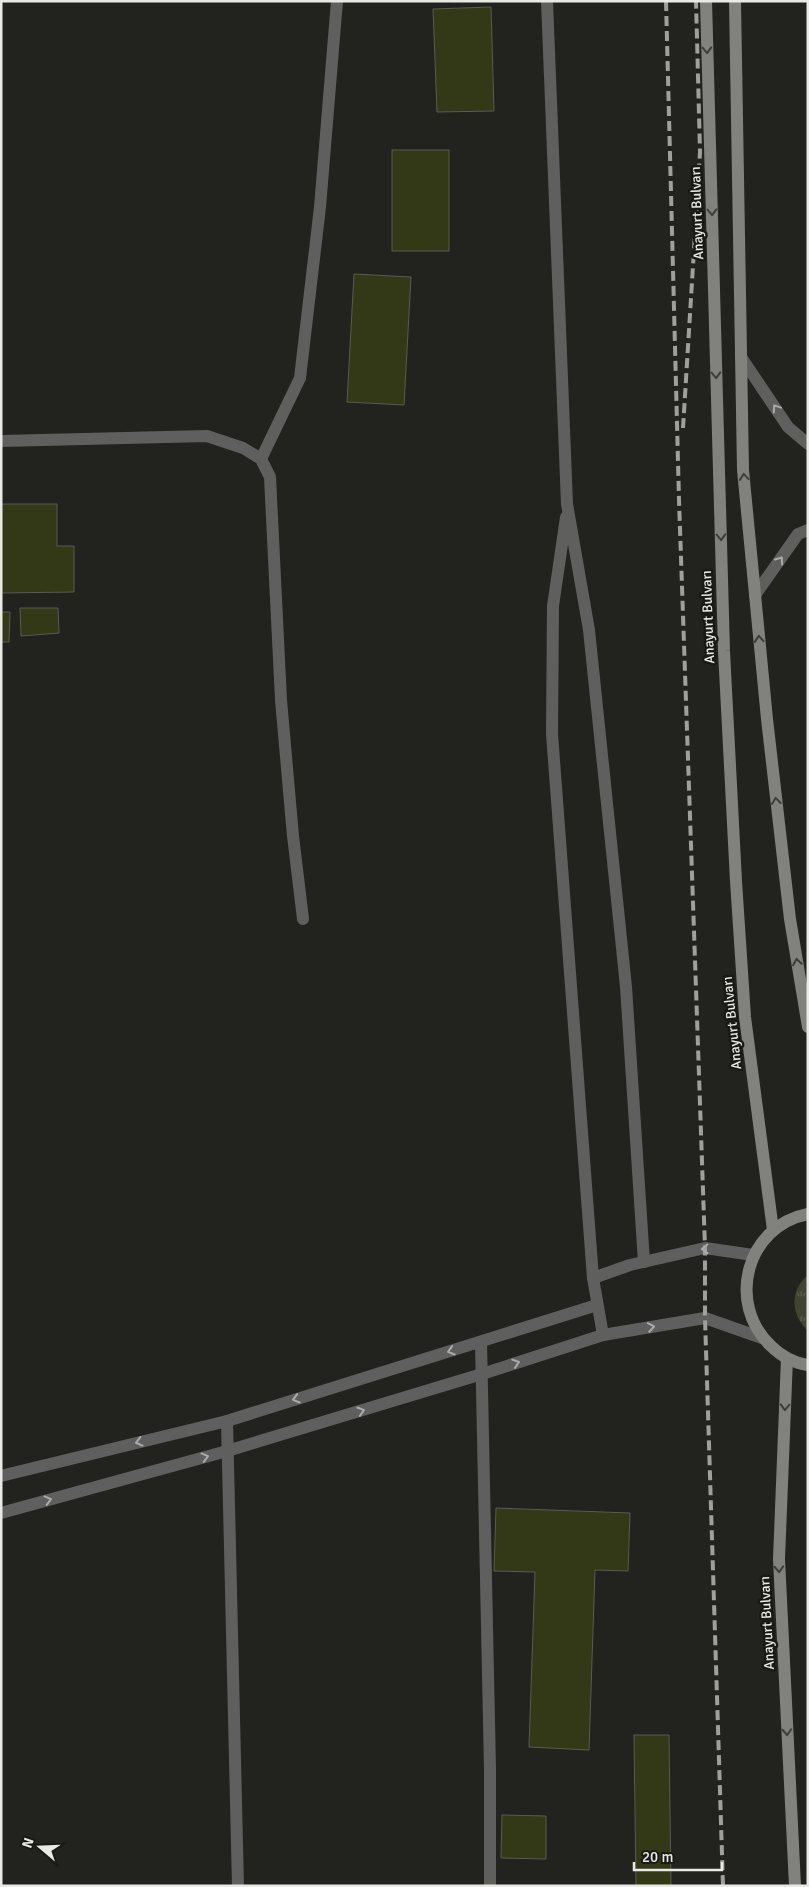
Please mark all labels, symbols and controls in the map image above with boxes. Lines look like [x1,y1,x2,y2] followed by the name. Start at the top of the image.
[702,46,712,54] one-way arrow
[687,166,707,260] street label: Anayurt Bulvarı
[707,209,717,217] one-way arrow
[711,371,722,379] one-way arrow
[772,405,782,414] one-way arrow
[739,473,750,481] one-way arrow
[716,534,726,542] one-way arrow
[774,556,783,566] one-way arrow
[698,570,718,664] street label: Anayurt Bulvarı
[754,635,765,643] one-way arrow
[771,796,782,804] one-way arrow
[793,957,803,966] one-way arrow
[719,976,745,1070] street label: Anayurt Bulvarı
[701,1244,709,1255] one-way arrow
[646,1322,655,1332] one-way arrow
[447,1346,455,1356] one-way arrow
[511,1359,520,1369] one-way arrow
[292,1394,300,1404] one-way arrow
[780,1403,791,1411] one-way arrow
[356,1406,364,1416] one-way arrow
[134,1436,143,1447] one-way arrow
[200,1452,209,1463] one-way arrow
[44,1495,53,1506] one-way arrow
[774,1566,785,1574] one-way arrow
[756,1576,778,1670] street label: Anayurt Bulvarı
[782,1728,793,1736] one-way arrow
[15,1822,65,1872] north arrow
[19,1836,38,1850] text: N
[634,1840,722,1872] scale bar
[642,1848,673,1866] text: 20 m

